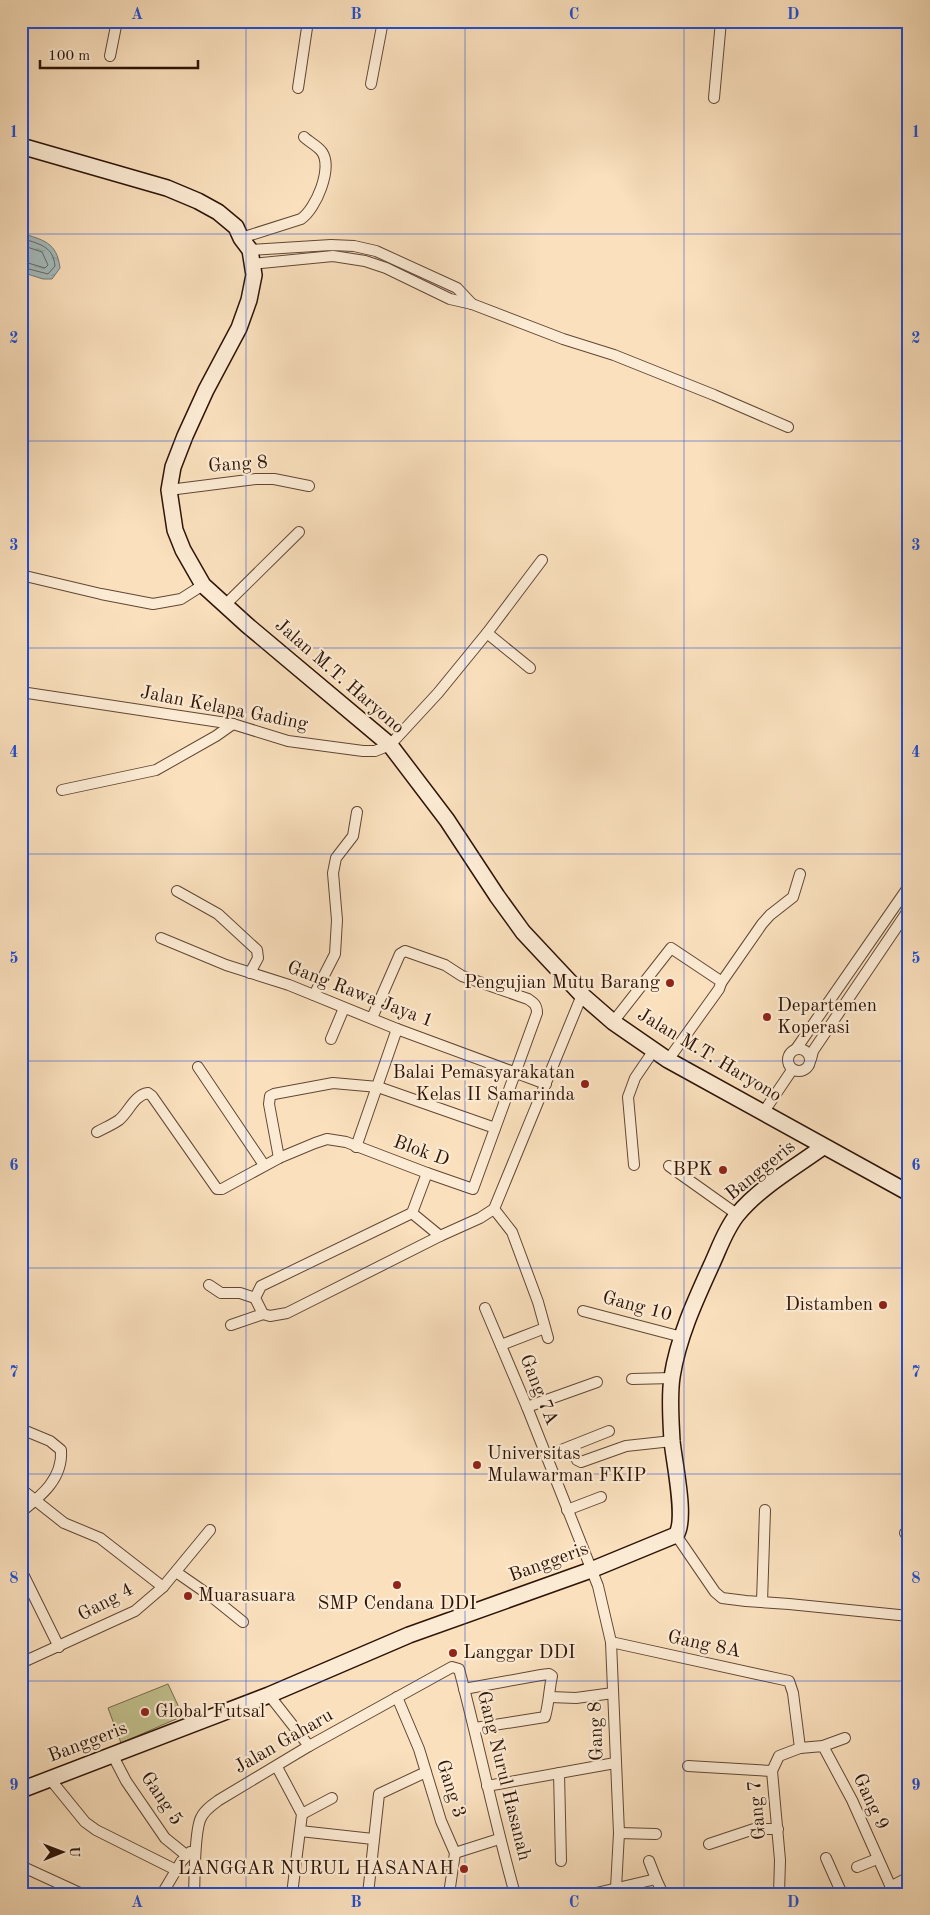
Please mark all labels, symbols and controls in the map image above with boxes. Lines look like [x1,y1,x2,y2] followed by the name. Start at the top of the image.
[131,7,143,23] text: A
[350,7,362,23] text: B
[569,7,579,23] text: C
[787,7,799,23] text: D
[40,38,198,70] scale bar
[48,49,90,64] text: 100 m
[9,125,19,141] text: 1
[911,125,921,141] text: 1
[9,331,19,347] text: 2
[911,331,921,347] text: 2
[207,453,269,477] street label: Gang 8
[9,538,19,554] text: 3
[911,538,921,554] text: 3
[271,616,407,738] street label: Jalan M.T. Haryono
[138,683,310,735] street label: Jalan Kelapa Gading
[9,745,19,761] text: 4
[911,745,921,761] text: 4
[9,951,19,967] text: 5
[911,951,921,967] text: 5
[284,958,436,1032] street label: Gang Rawa Jaya 1
[464,974,661,993] place label: Pengujian Mutu Barang
[664,977,676,989] marker: Pengujian Mutu Barang
[777,997,877,1038] place label: Departemen Koperasi
[634,1006,784,1106] street label: Jalan M.T. Haryono
[761,1011,773,1023] marker: Departemen Koperasi
[393,1064,576,1105] place label: Balai Pemasyarakatan Kelas II Samarinda
[579,1078,591,1090] marker: Balai Pemasyarakatan Kelas II Samarinda
[391,1133,451,1171] street label: Blok D
[723,1137,799,1205] street label: Banggeris
[9,1158,19,1174] text: 6
[911,1158,921,1174] text: 6
[673,1161,713,1180] place label: BPK
[717,1164,729,1176] marker: BPK
[600,1289,674,1325] street label: Gang 10
[785,1296,873,1315] place label: Distamben
[877,1299,889,1311] marker: Distamben
[515,1352,561,1429] street label: Gang 7A
[9,1365,19,1381] text: 7
[911,1365,921,1381] text: 7
[487,1445,646,1486] place label: Universitas Mulawarman FKIP
[471,1459,483,1471] marker: Universitas Mulawarman FKIP
[507,1540,591,1586] street label: Banggeris
[9,1571,19,1587] text: 8
[911,1571,921,1587] text: 8
[391,1579,403,1591] marker: SMP Cendana DDI
[75,1581,137,1625] street label: Gang 4
[198,1587,296,1606] place label: Muarasuara
[182,1590,194,1602] marker: Muarasuara
[317,1595,477,1614] place label: SMP Cendana DDI
[666,1628,743,1662] street label: Gang 8A
[463,1644,576,1663] place label: Langgar DDI
[447,1647,459,1659] marker: Langgar DDI
[473,1689,533,1863] street label: Gang Nurul Hasanah
[586,1701,608,1761] street label: Gang 8
[155,1703,265,1722] place label: Global Futsal
[139,1706,151,1718] marker: Global Futsal
[231,1706,337,1778] street label: Jalan Gaharu
[46,1719,130,1767] street label: Banggeris
[432,1758,468,1820] street label: Gang 3
[136,1769,186,1829] street label: Gang 5
[849,1771,891,1833] street label: Gang 9
[9,1778,19,1794] text: 9
[911,1778,921,1794] text: 9
[746,1779,770,1841] street label: Gang 7
[38,1828,88,1878] north arrow
[67,1846,81,1857] text: U
[178,1860,454,1879] place label: LANGGAR NURUL HASANAH
[458,1863,470,1875] marker: LANGGAR NURUL HASANAH
[131,1895,143,1911] text: A
[350,1895,362,1911] text: B
[569,1895,579,1911] text: C
[787,1895,799,1911] text: D

